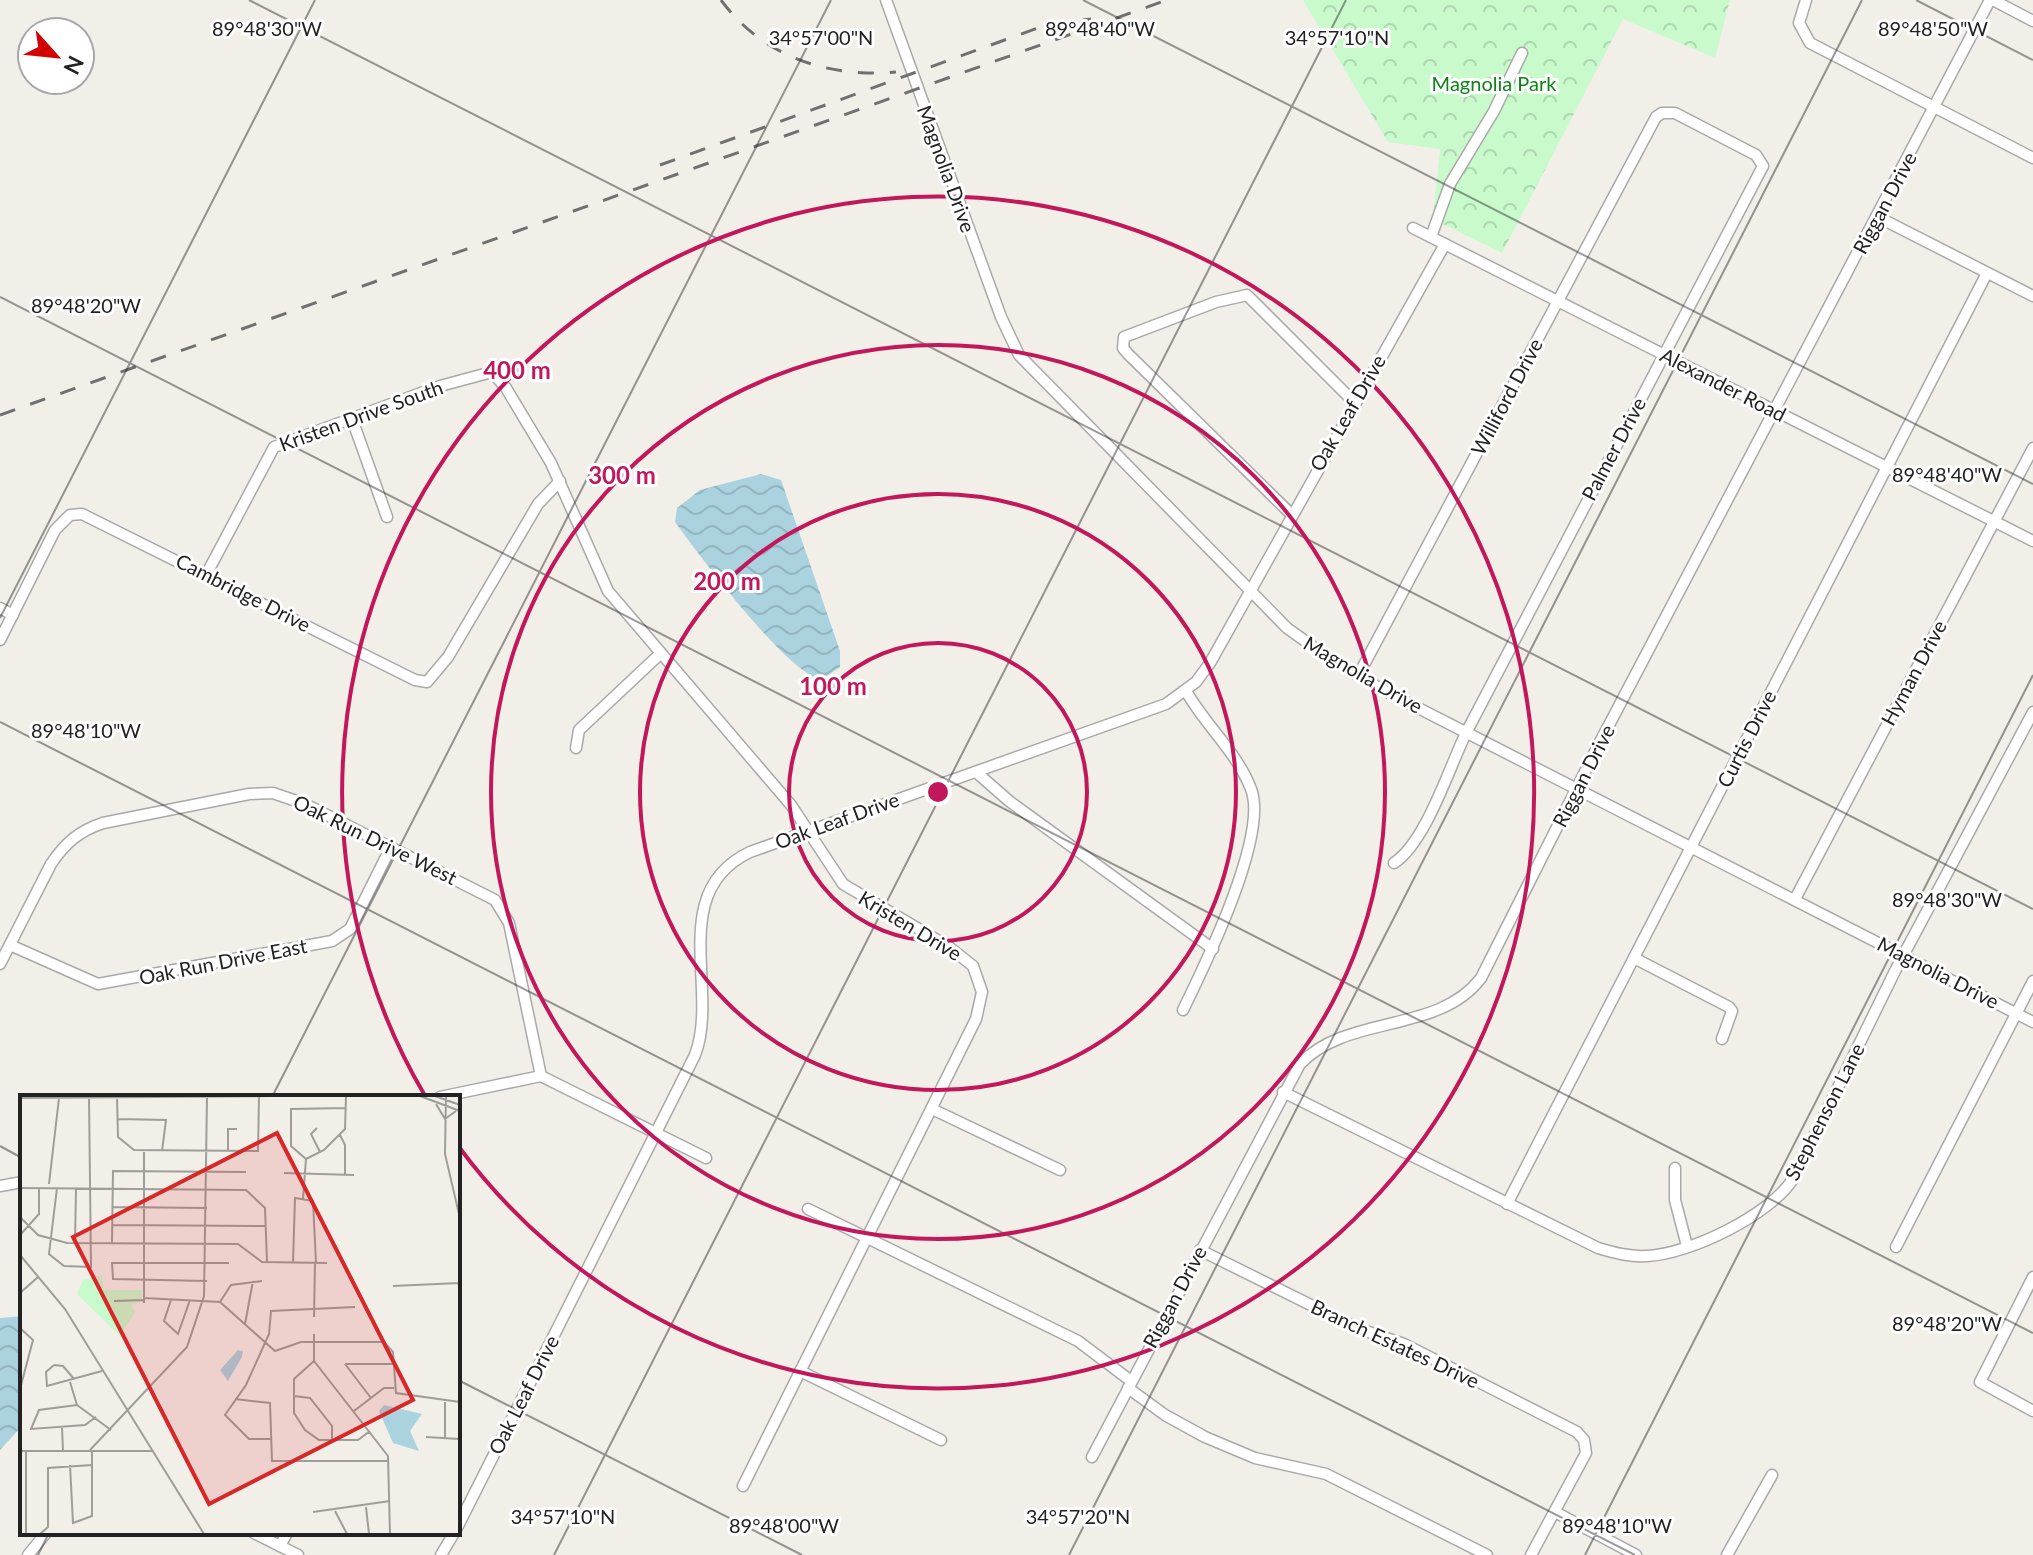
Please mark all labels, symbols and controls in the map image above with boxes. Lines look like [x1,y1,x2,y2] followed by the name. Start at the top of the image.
[16,16,96,96] north arrow
[212,16,322,40] text: 89°48'30"W
[1045,16,1155,40] text: 89°48'40"W
[1878,16,1988,40] text: 89°48'50"W
[769,25,873,49] text: 34°57'00"N
[1285,25,1389,49] text: 34°57'10"N
[58,52,90,79] text: N
[1432,71,1557,95] park label: Magnolia Park
[913,102,981,235] street label: Magnolia Drive
[1847,148,1921,258] street label: Riggan Drive
[31,293,141,317] text: 89°48'20"W
[1465,334,1547,459] street label: Williford Drive
[1657,342,1790,426] street label: Alexander Road
[1304,350,1390,475] street label: Oak Leaf Drive
[483,355,551,384] text: 400 m
[276,374,446,456] street label: Kristen Drive South
[1576,393,1650,504] street label: Palmer Drive
[588,460,656,489] text: 300 m
[1892,462,2002,486] text: 89°48'40"W
[172,548,315,636] street label: Cambridge Drive
[693,566,761,595] text: 200 m
[1875,616,1951,729] street label: Hyman Drive
[1300,630,1427,718] street label: Magnolia Drive
[799,671,867,700] text: 100 m
[1711,686,1781,791] street label: Curtis Drive
[31,718,141,742] text: 89°48'10"W
[1547,720,1619,831] street label: Riggan Drive
[924,778,952,806] centre of rings
[771,786,902,854] street label: Oak Leaf Drive
[290,789,461,889] street label: Oak Run Drive West
[855,885,966,965] street label: Kristen Drive
[1892,887,2002,911] text: 89°48'30"W
[1874,931,2003,1013] street label: Magnolia Drive
[137,933,309,989] street label: Oak Run Drive East
[1779,1039,1869,1184] street label: Stephenson Lane
[20,1095,460,1535] inset map
[1137,1242,1211,1352] street label: Riggan Drive
[1307,1294,1483,1393] street label: Branch Estates Drive
[1892,1311,2002,1335] text: 89°48'20"W
[483,1331,563,1458] street label: Oak Leaf Drive
[511,1504,615,1528] text: 34°57'10"N
[1026,1504,1130,1528] text: 34°57'20"N
[729,1513,839,1537] text: 89°48'00"W
[1562,1513,1672,1537] text: 89°48'10"W

